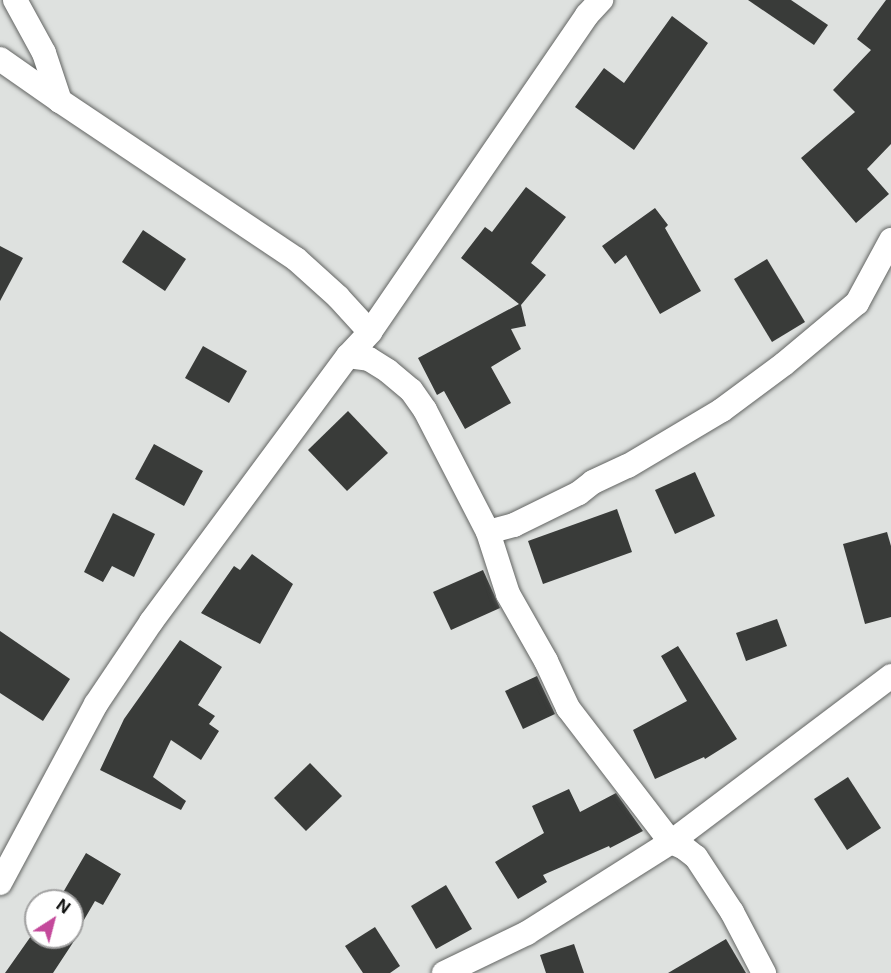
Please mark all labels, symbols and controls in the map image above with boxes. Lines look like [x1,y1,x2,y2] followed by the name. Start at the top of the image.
[24,889,84,949] north arrow
[53,894,74,918] text: N

